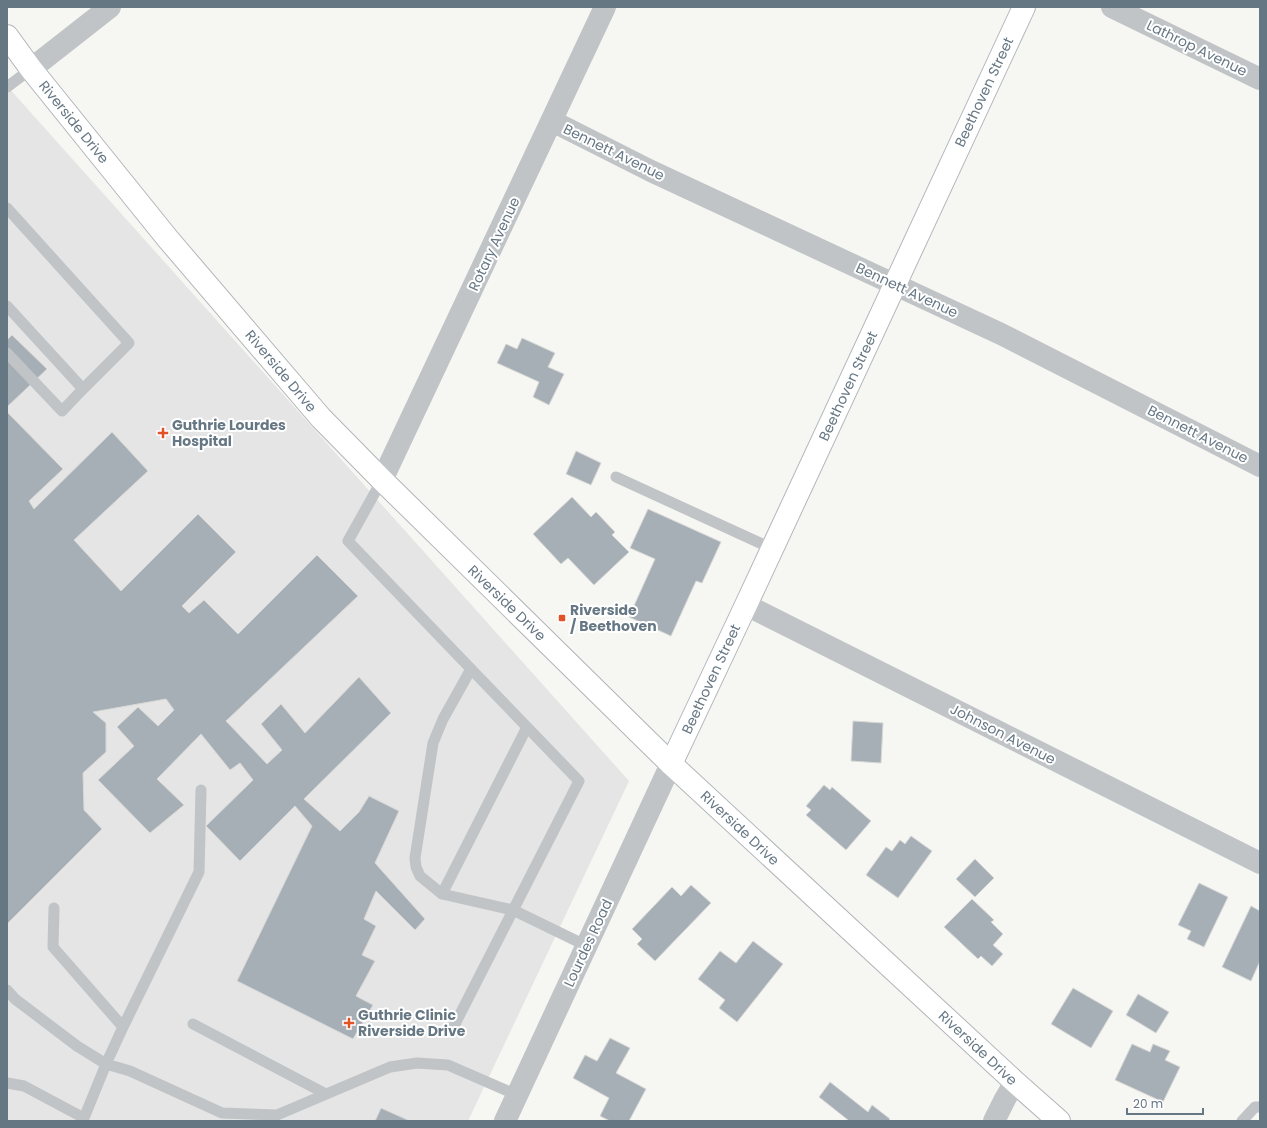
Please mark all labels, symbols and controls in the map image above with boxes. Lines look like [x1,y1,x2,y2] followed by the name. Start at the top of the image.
[1143,15,1251,81] street label: Lathrop Avenue
[950,34,1018,150] street label: Beethoven Street
[34,76,114,168] street label: Riverside Drive
[560,119,668,185] street label: Bennett Avenue
[463,194,525,294] street label: Rotary Avenue
[853,258,962,323] street label: Bennett Avenue
[241,326,321,417] street label: Riverside Drive
[814,328,882,444] street label: Beethoven Street
[1144,400,1252,468] street label: Bennett Avenue
[172,415,286,451] place label: Guthrie Lourdes Hospital
[157,427,169,439] marker: Guthrie Lourdes Hospital
[464,561,551,646] street label: Riverside Drive
[570,600,657,636] place label: Riverside / Beethoven
[557,613,567,623] marker: Riverside / Beethoven
[677,621,745,737] street label: Beethoven Street
[947,699,1059,769] street label: Johnson Avenue
[696,786,784,870] street label: Riverside Drive
[559,896,617,990] street label: Lourdes Road
[358,1005,466,1041] place label: Guthrie Clinic Riverside Drive
[934,1006,1022,1090] street label: Riverside Drive
[343,1017,355,1029] marker: Guthrie Clinic Riverside Drive
[1127,1090,1203,1116] scale bar
[1133,1095,1163,1112] text: 20 m

